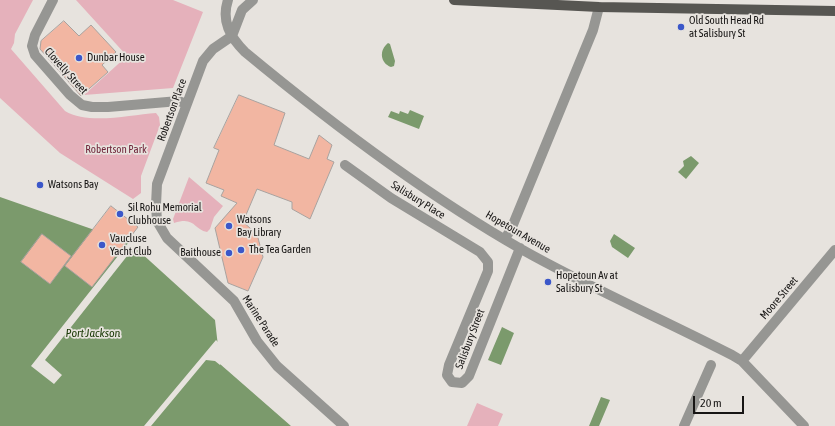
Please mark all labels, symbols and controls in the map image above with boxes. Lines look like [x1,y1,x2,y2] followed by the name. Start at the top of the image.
[689,14,764,40] place label: Old South Head Rd at Salisbury St
[676,22,686,32] marker: Old South Head Rd at Salisbury St
[42,45,90,97] street label: Clovelly Street
[87,51,145,65] place label: Dunbar House
[74,53,84,63] marker: Dunbar House
[155,77,189,143] street label: Robertson Place
[85,143,147,157] park label: Robertson Park
[48,178,99,192] place label: Watsons Bay
[388,178,448,222] street label: Salisbury Place
[35,180,45,190] marker: Watsons Bay
[128,201,202,227] place label: Sil Rohu Memorial Clubhouse
[483,208,553,256] street label: Hopetoun Avenue
[115,209,125,219] marker: Sil Rohu Memorial Clubhouse
[237,213,281,239] place label: Watsons Bay Library
[224,221,234,231] marker: Watsons Bay Library
[110,232,152,258] place label: Vaucluse Yacht Club
[97,240,107,250] marker: Vaucluse Yacht Club
[249,243,311,257] place label: The Tea Garden
[236,245,246,255] marker: The Tea Garden
[180,246,221,260] place label: Baithouse
[224,248,234,258] marker: Baithouse
[556,269,618,295] place label: Hopetoun Av at Salisbury St
[757,274,801,322] street label: Moore Street
[543,277,553,287] marker: Hopetoun Av at Salisbury St
[239,293,283,349] street label: Marine Parade
[453,307,487,371] street label: Salisbury Street
[66,326,120,340] water label: Port Jackson
[695,388,746,414] scale bar
[700,396,722,410] text: 20 m

